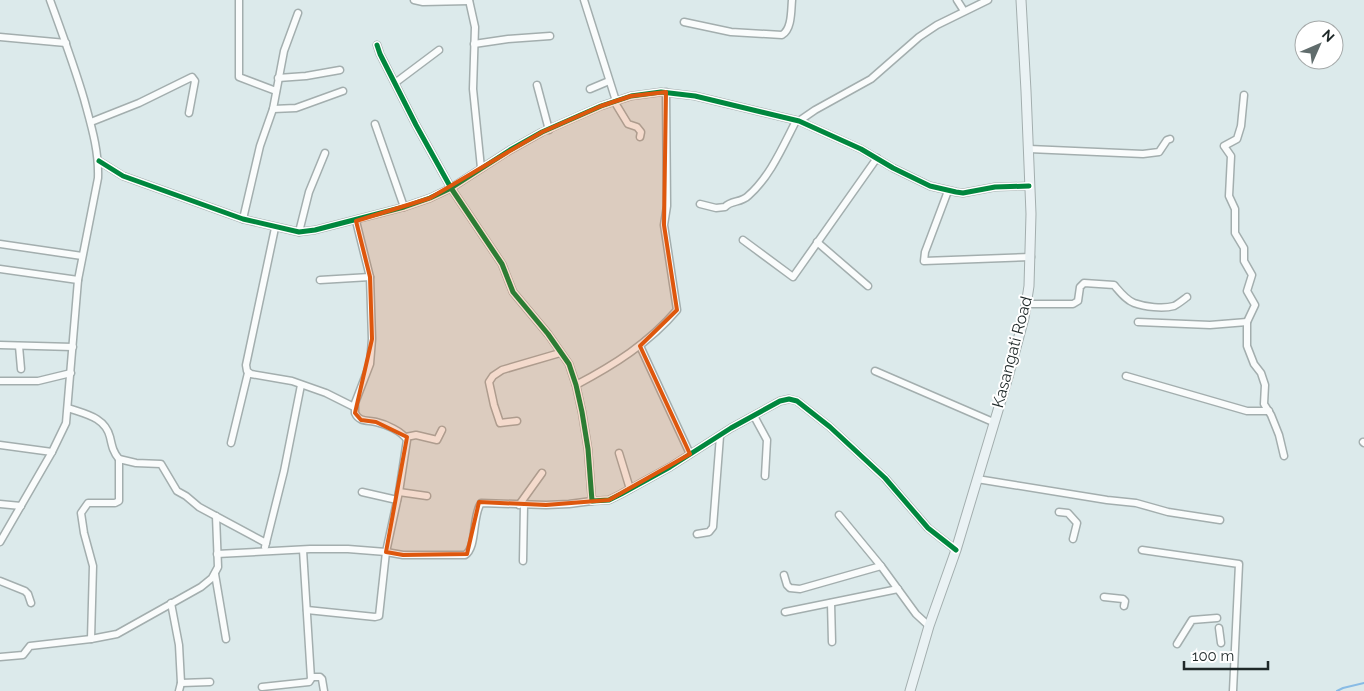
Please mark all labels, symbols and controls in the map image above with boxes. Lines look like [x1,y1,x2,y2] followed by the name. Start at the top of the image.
[1294,20,1344,70] north arrow
[1319,26,1338,45] text: N
[988,294,1036,410] street label: Kasangati Road
[1184,638,1268,670] scale bar
[1192,647,1234,665] text: 100 m

